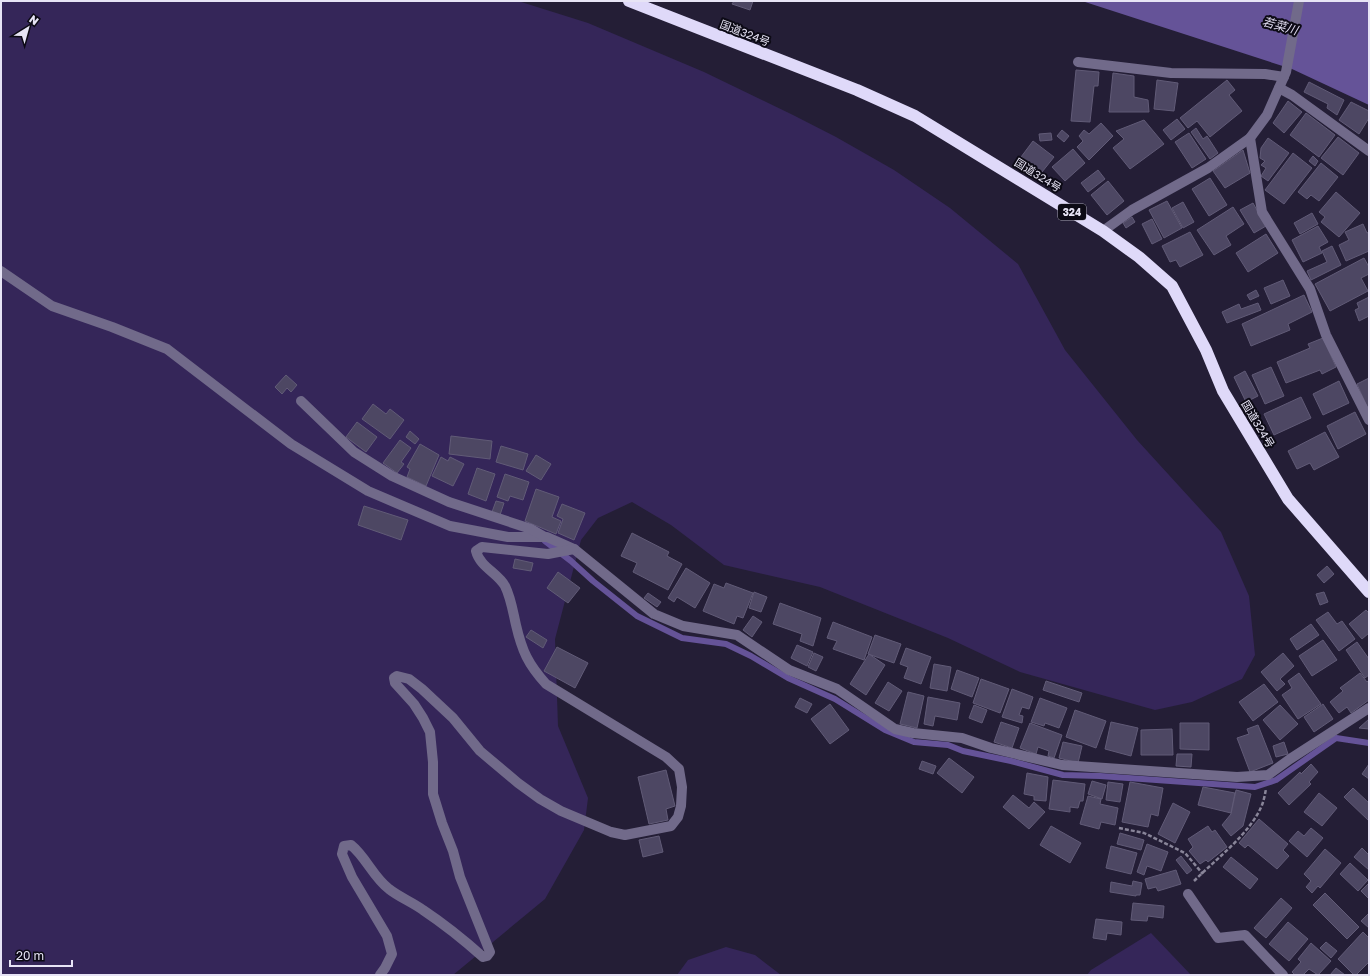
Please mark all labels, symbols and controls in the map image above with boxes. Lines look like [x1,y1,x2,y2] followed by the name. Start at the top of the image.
[8,8,48,48] north arrow
[27,12,42,27] text: N
[1261,13,1301,38] water label: 若菜川
[718,17,772,48] street label: 国道324号
[1013,155,1064,194] street label: 国道324号
[1058,204,1086,220] road number: 324
[1239,398,1278,450] street label: 国道324号
[10,942,72,968] scale bar
[16,948,44,963] text: 20 m

